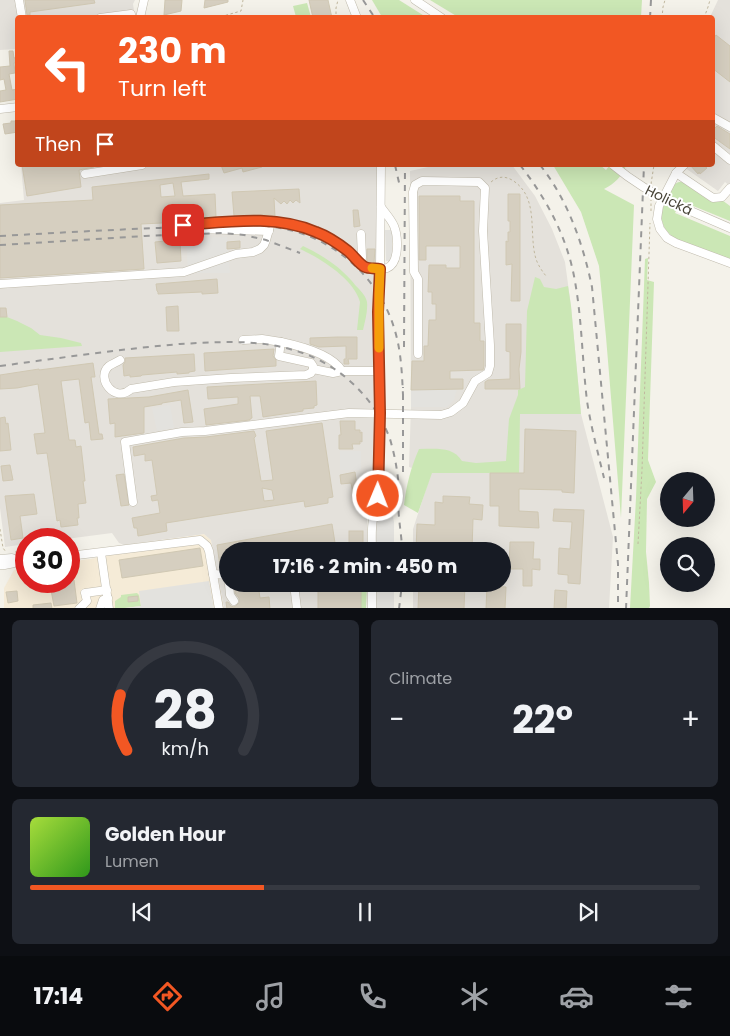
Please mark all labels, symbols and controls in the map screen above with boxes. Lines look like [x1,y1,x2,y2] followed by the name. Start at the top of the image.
[118,26,226,75] text: 230 m
[35,35,100,100] icon: left
[118,73,206,104] text: Turn left
[91,130,119,158] icon: arrive
[35,131,81,158] text: Then
[642,180,696,220] street label: Holická
[162,204,204,246] pin
[169,211,197,239] icon: arrive
[351,469,403,521] position arrow
[660,472,715,528] north arrow
[660,472,715,592] map controls
[15,528,80,593] speed limit sign: 30
[660,537,715,592] button: search
[273,553,457,580] text: 17:16 · 2 min · 450 m
[389,667,452,690] text: Climate
[154,674,217,747] text: 28
[512,693,573,746] text: 22°
[389,700,404,739] text: −
[681,700,700,739] text: +
[162,736,209,761] text: km/h
[105,821,226,848] text: Golden Hour
[105,850,159,873] text: Lumen
[128,898,156,926] icon: previous
[351,898,379,926] icon: pause
[574,898,602,926] icon: next
[150,979,185,1014] icon: directions
[253,979,288,1014] icon: music
[355,979,390,1014] icon: phone
[457,979,492,1014] icon: climate
[559,979,594,1014] icon: car
[661,979,696,1014] icon: filters
[34,981,83,1012] text: 17:14

